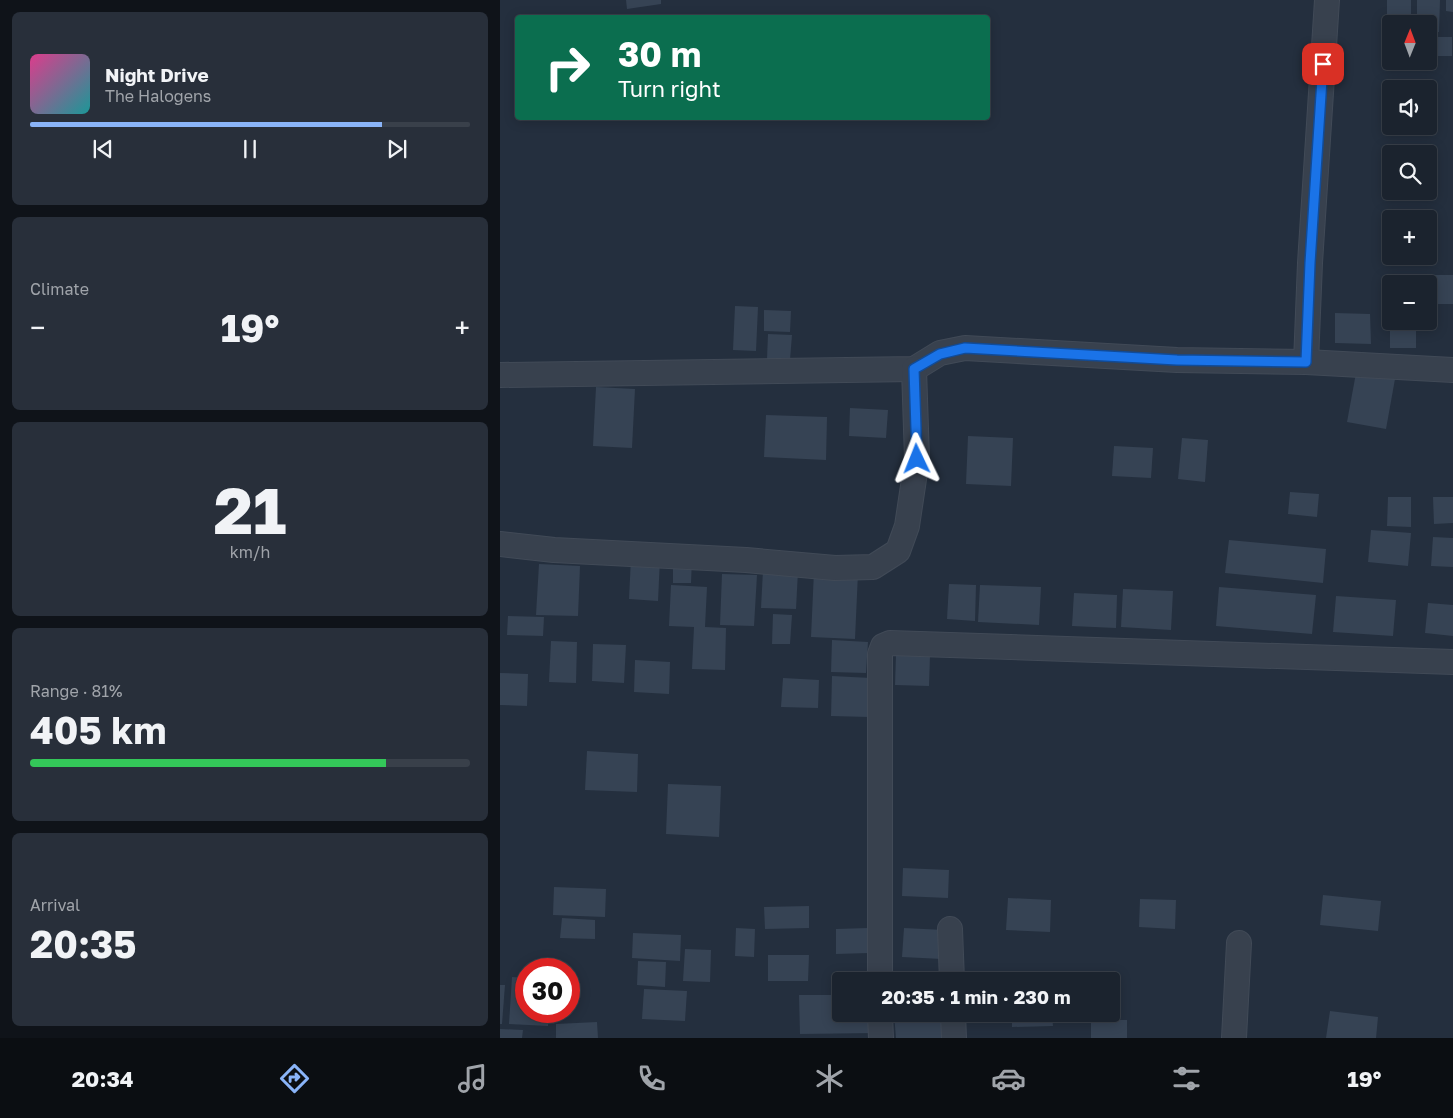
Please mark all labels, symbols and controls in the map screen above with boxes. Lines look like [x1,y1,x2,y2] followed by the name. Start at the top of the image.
[1382,15,1438,70] north arrow
[1382,15,1437,330] map controls
[618,33,701,75] text: 30 m
[535,35,600,100] icon: right
[1302,43,1344,85] pin
[1309,50,1337,78] icon: arrive
[105,63,209,86] text: Night Drive
[618,75,721,102] text: Turn right
[1382,80,1437,135] button: sound
[105,86,211,106] text: The Halogens
[89,135,117,163] icon: previous
[236,135,264,163] icon: pause
[383,135,411,163] icon: next
[1382,145,1437,200] button: search
[1382,210,1437,265] button: +
[1382,275,1437,330] button: −
[30,279,89,299] text: Climate
[221,305,279,350] text: 19°
[30,311,45,344] text: −
[455,311,470,344] text: +
[890,432,942,484] position arrow
[213,470,287,548] text: 21
[230,542,270,562] text: km/h
[30,681,122,701] text: Range · 81%
[30,707,166,752] text: 405 km
[30,895,80,915] text: Arrival
[30,921,136,966] text: 20:35
[515,958,580,1023] speed limit sign: 30
[881,985,1071,1008] text: 20:35 · 1 min · 230 m
[277,1061,312,1096] icon: directions
[455,1061,490,1096] icon: music
[634,1061,669,1096] icon: phone
[812,1061,847,1096] icon: climate
[991,1061,1026,1096] icon: car
[1169,1061,1204,1096] icon: filters
[72,1065,134,1092] text: 20:34
[1347,1065,1381,1092] text: 19°

